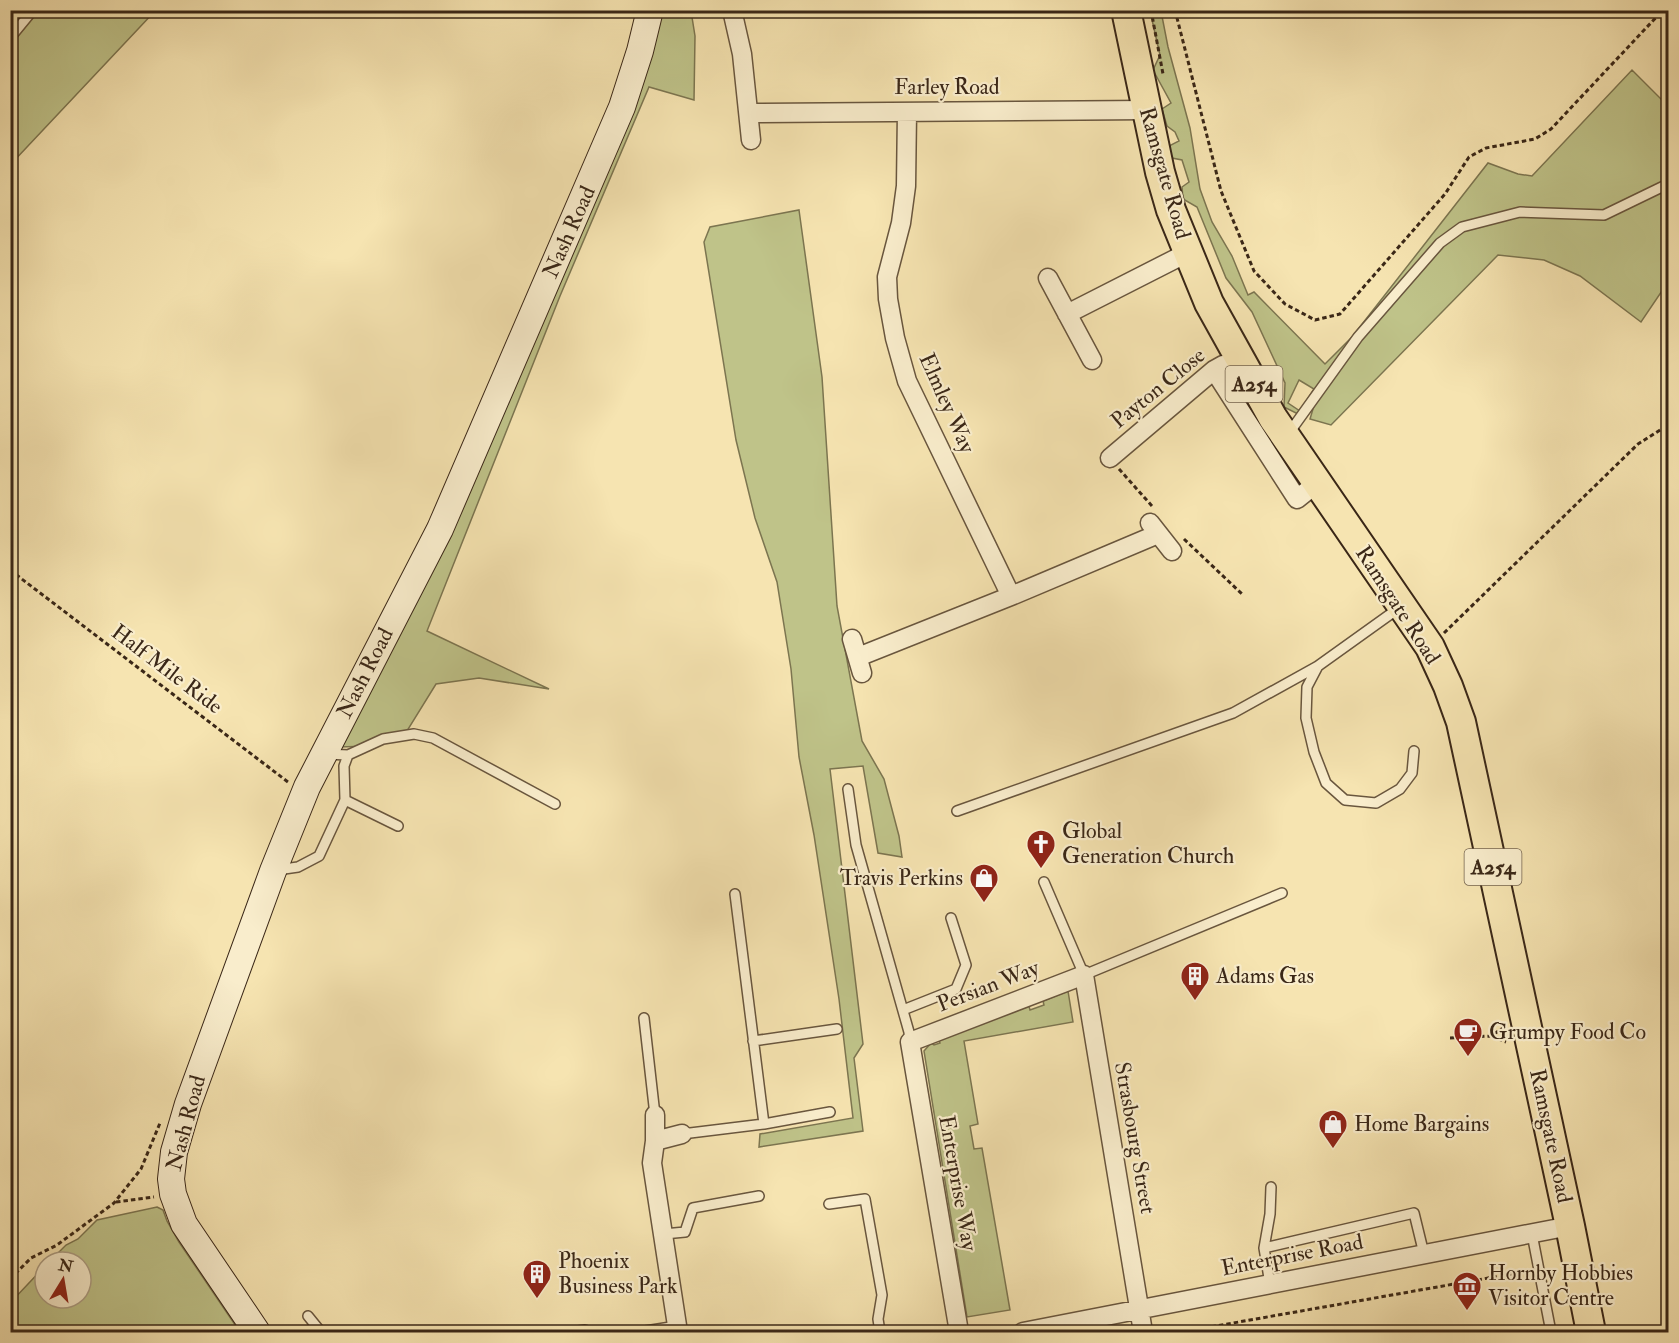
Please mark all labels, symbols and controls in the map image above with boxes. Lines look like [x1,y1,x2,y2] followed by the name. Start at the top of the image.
[894,73,1000,101] street label: Farley Road
[1133,104,1197,242] street label: Ramsgate Road
[536,181,602,282] street label: Nash Road
[1105,341,1211,435] street label: Payton Close
[913,349,982,458] street label: Elmley Way
[1226,366,1282,402] road number: A254
[1349,540,1447,670] street label: Ramsgate Road
[106,618,228,720] street label: Half Mile Ride
[330,623,400,723] street label: Nash Road
[1062,817,1235,870] place label: Global Generation Church
[1025,828,1057,870] church icon: Global Generation Church
[1464,849,1522,885] road number: A254
[968,862,1000,904] shop icon: Travis Perkins
[840,864,963,892] place label: Travis Perkins
[933,954,1043,1018] street label: Persian Way
[1179,960,1211,1002] building icon: Adams Gas
[1215,962,1314,990] place label: Adams Gas
[1452,1016,1484,1058] cafe icon: Grumpy Food Co
[1489,1018,1646,1047] place label: Grumpy Food Co
[1108,1060,1162,1216] street label: Strasbourg Street
[1523,1066,1579,1206] street label: Ramsgate Road
[160,1072,212,1174] street label: Nash Road
[1317,1108,1349,1150] shop icon: Home Bargains
[1354,1110,1489,1138] place label: Home Bargains
[931,1113,984,1253] street label: Enterprise Way
[1219,1227,1366,1283] street label: Enterprise Road
[558,1247,678,1300] place label: Phoenix Business Park
[33,1250,93,1310] north arrow
[56,1255,75,1278] text: N
[521,1258,553,1300] building icon: Phoenix Business Park
[1488,1259,1633,1312] place label: Hornby Hobbies Visitor Centre
[1451,1270,1483,1312] museum icon: Hornby Hobbies Visitor Centre

